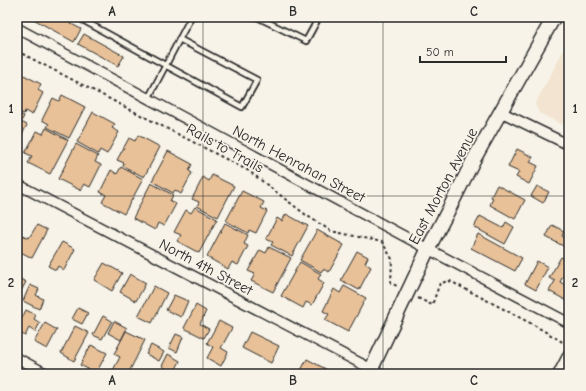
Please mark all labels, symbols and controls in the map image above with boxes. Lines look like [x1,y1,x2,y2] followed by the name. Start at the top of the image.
[108,4,116,19] text: A
[289,4,297,19] text: B
[470,4,478,19] text: C
[420,38,506,64] scale bar
[426,45,454,59] text: 50 m
[8,101,14,116] text: 1
[572,101,578,116] text: 1
[183,119,267,177] street label: Rails to Trails
[230,121,369,207] street label: North Henrahan Street
[405,124,482,247] street label: East Morton Avenue
[156,235,256,300] street label: North 4th Street
[8,275,14,290] text: 2
[572,275,578,290] text: 2
[108,373,116,388] text: A
[289,373,297,388] text: B
[470,373,478,388] text: C

